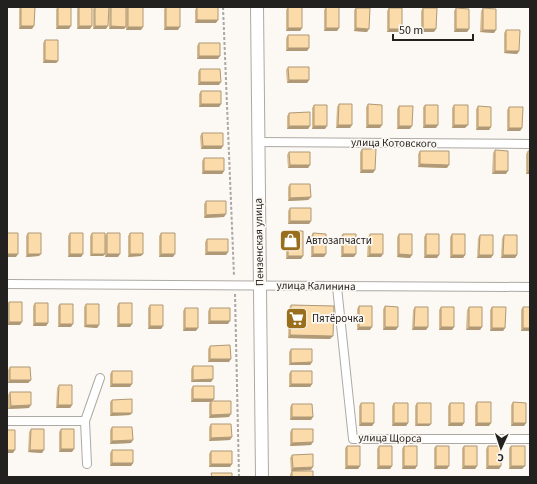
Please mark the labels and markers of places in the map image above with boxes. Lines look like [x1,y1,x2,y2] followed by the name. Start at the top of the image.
[278,227,304,253] shop icon: Автозапчасти
[306,233,372,248] place label: Автозапчасти
[283,305,309,331] supermarket icon: Пятёрочка
[312,311,364,326] place label: Пятёрочка

